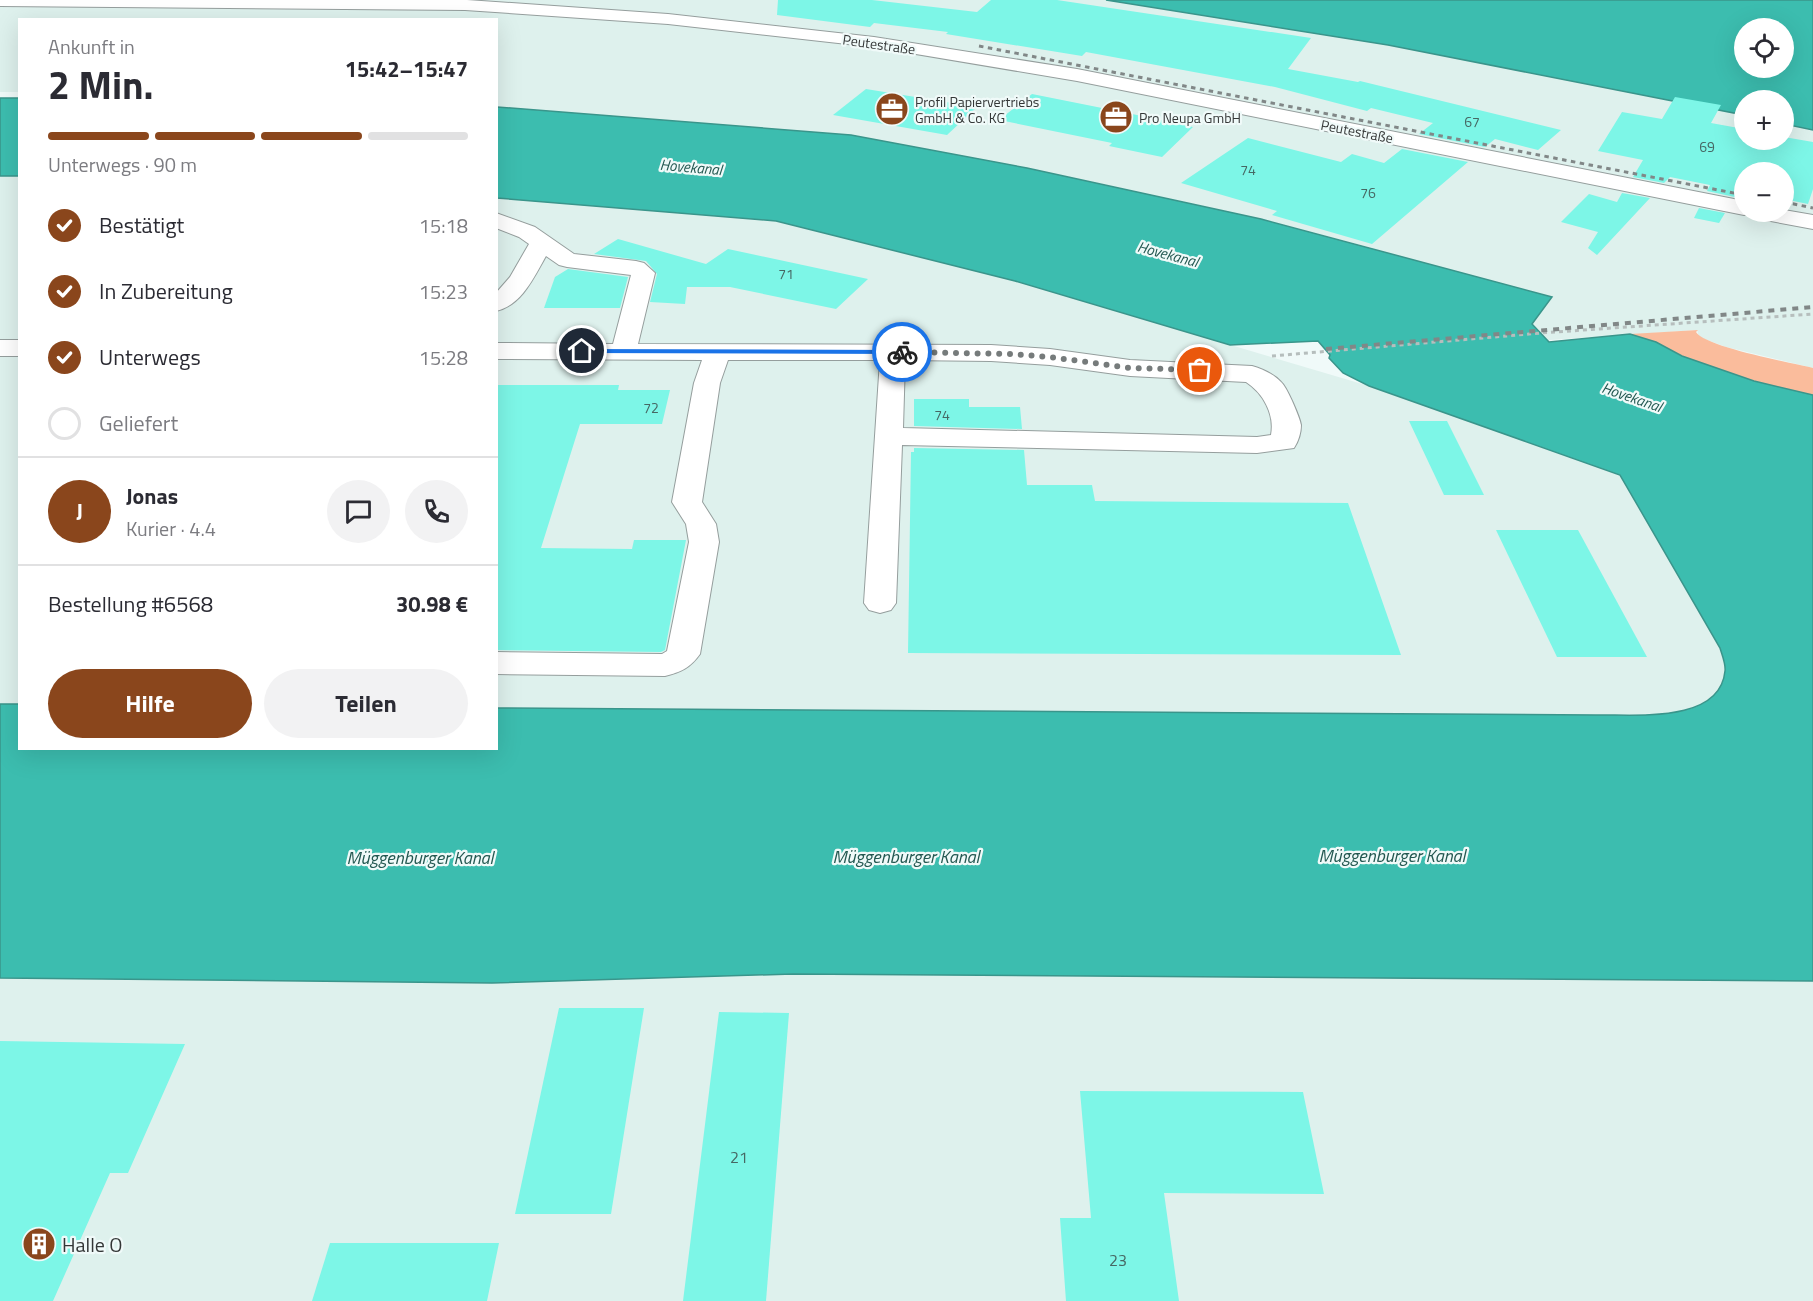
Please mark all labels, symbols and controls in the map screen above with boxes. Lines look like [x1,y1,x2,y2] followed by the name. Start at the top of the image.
[1734,18,1794,222] map controls
[1734,18,1794,78] button: locate
[841,29,917,59] street label: Peutestraße
[48,31,135,62] text: Ankunft in
[345,52,468,86] text: 15:42–15:47
[48,55,154,114] text: 2 Min.
[1734,90,1794,150] button: +
[874,91,910,127] office icon: Profil Papiervertriebs GmbH & Co. KG
[915,91,1039,128] place label: Profil Papiervertriebs GmbH & Co. KG
[1098,99,1134,135] office icon: Pro Neupa GmbH
[1139,107,1241,128] place label: Pro Neupa GmbH
[1464,111,1480,132] house number: 67
[1319,114,1395,148] street label: Peutestraße
[1699,136,1715,157] house number: 69
[48,149,197,180] text: Unterwegs · 90 m
[659,153,725,181] water label: Hovekanal
[1240,159,1256,180] house number: 74
[1734,162,1794,222] button: −
[1360,182,1376,203] house number: 76
[99,208,184,242] text: Bestätigt
[48,209,81,242] icon: check
[419,210,468,241] text: 15:18
[1135,235,1203,274] water label: Hovekanal
[778,263,794,284] house number: 71
[99,274,233,308] text: In Zubereitung
[48,275,81,308] icon: check
[419,276,468,307] text: 15:23
[872,322,932,382] courier
[556,325,607,376] pin
[565,334,598,367] icon: home
[886,336,919,369] icon: bike
[99,340,201,374] text: Unterwegs
[48,341,81,374] icon: check
[419,342,468,373] text: 15:28
[1174,344,1225,395] pin
[1183,353,1216,386] icon: bag
[1599,376,1667,419] water label: Hovekanal
[643,397,659,418] house number: 72
[934,404,950,425] house number: 74
[99,406,178,440] text: Geliefert
[126,479,178,513] text: Jonas
[327,480,390,543] button: chat
[405,480,468,543] button: phone
[76,494,83,528] text: J
[126,513,216,544] text: Kurier · 4.4
[48,587,213,621] text: Bestellung #6568
[396,587,468,621] text: 30.98 €
[48,669,252,738] button: Hilfe
[264,669,468,738] button: Teilen
[1319,842,1468,869] water label: Müggenburger Kanal
[833,843,982,870] water label: Müggenburger Kanal
[347,844,496,871] water label: Müggenburger Kanal
[730,1145,748,1169] house number: 21
[21,1226,57,1262] building icon: Halle O
[62,1229,122,1260] place label: Halle O
[1109,1248,1127,1272] house number: 23

